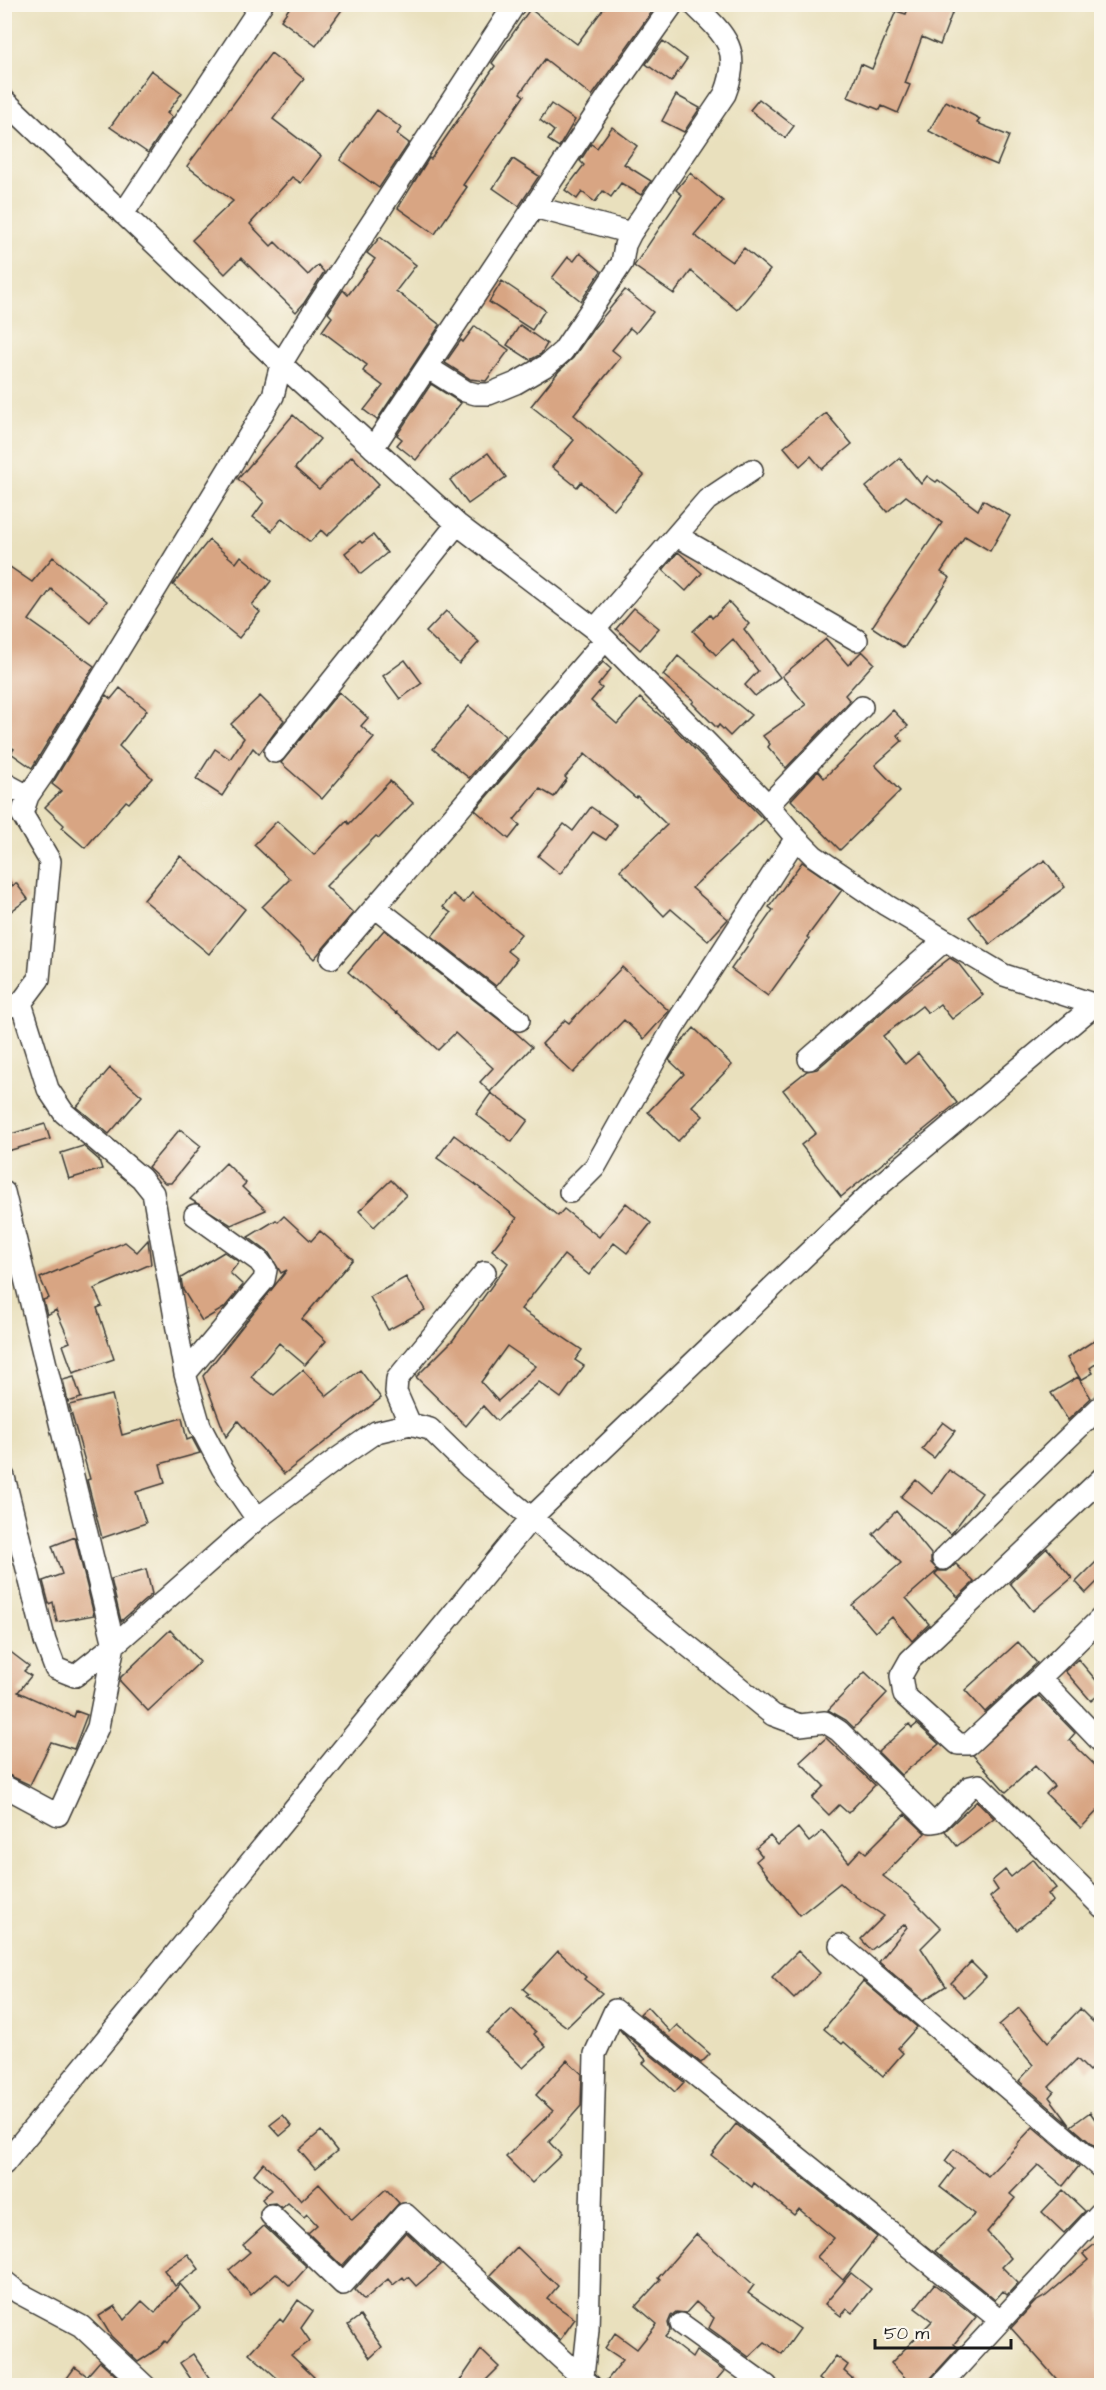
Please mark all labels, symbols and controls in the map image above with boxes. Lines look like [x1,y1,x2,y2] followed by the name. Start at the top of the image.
[875,2312,1012,2350] scale bar
[884,2321,929,2346] text: 50 m

